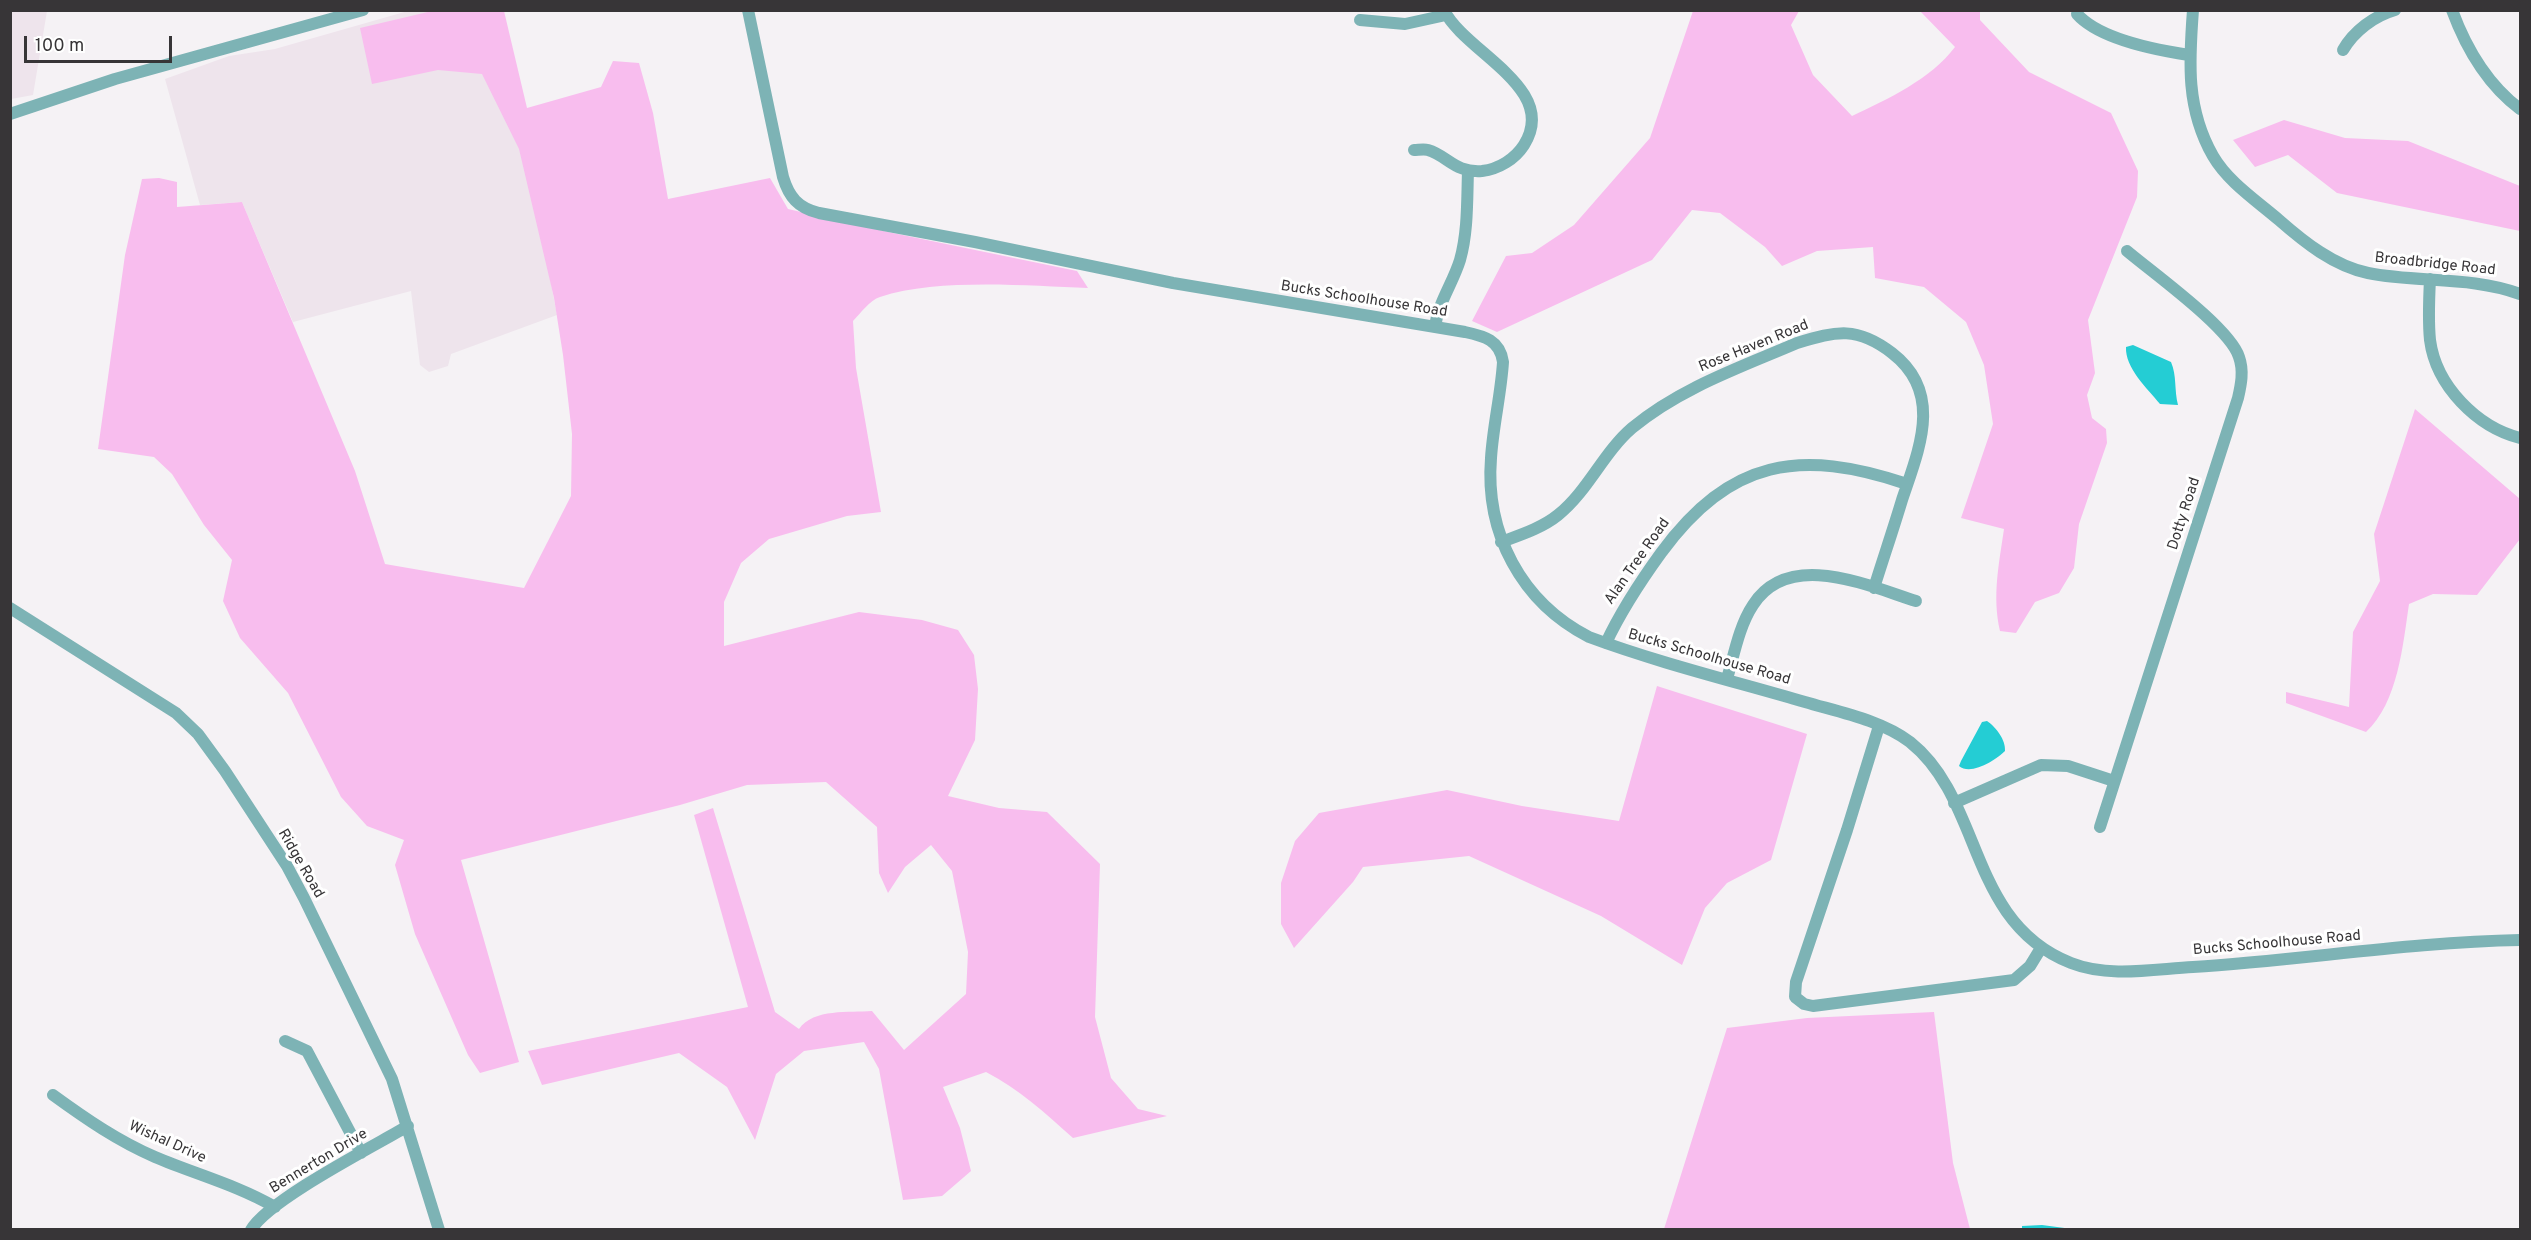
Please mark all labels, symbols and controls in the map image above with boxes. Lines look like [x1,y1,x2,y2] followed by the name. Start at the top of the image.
[27,24,176,62] scale bar
[35,35,84,58] text: 100 m
[2374,250,2496,280] street label: Broadbridge Road
[1279,278,1449,322] street label: Bucks Schoolhouse Road
[1697,317,1811,377] street label: Rose Haven Road
[2165,475,2205,553] street label: Dotty Road
[1601,515,1675,609] street label: Alan Tree Road
[1626,626,1792,690] street label: Bucks Schoolhouse Road
[273,826,327,902] street label: Ridge Road
[2192,928,2362,960] street label: Bucks Schoolhouse Road
[125,1118,209,1168] street label: Wishal Drive
[267,1126,371,1198] street label: Bennerton Drive

